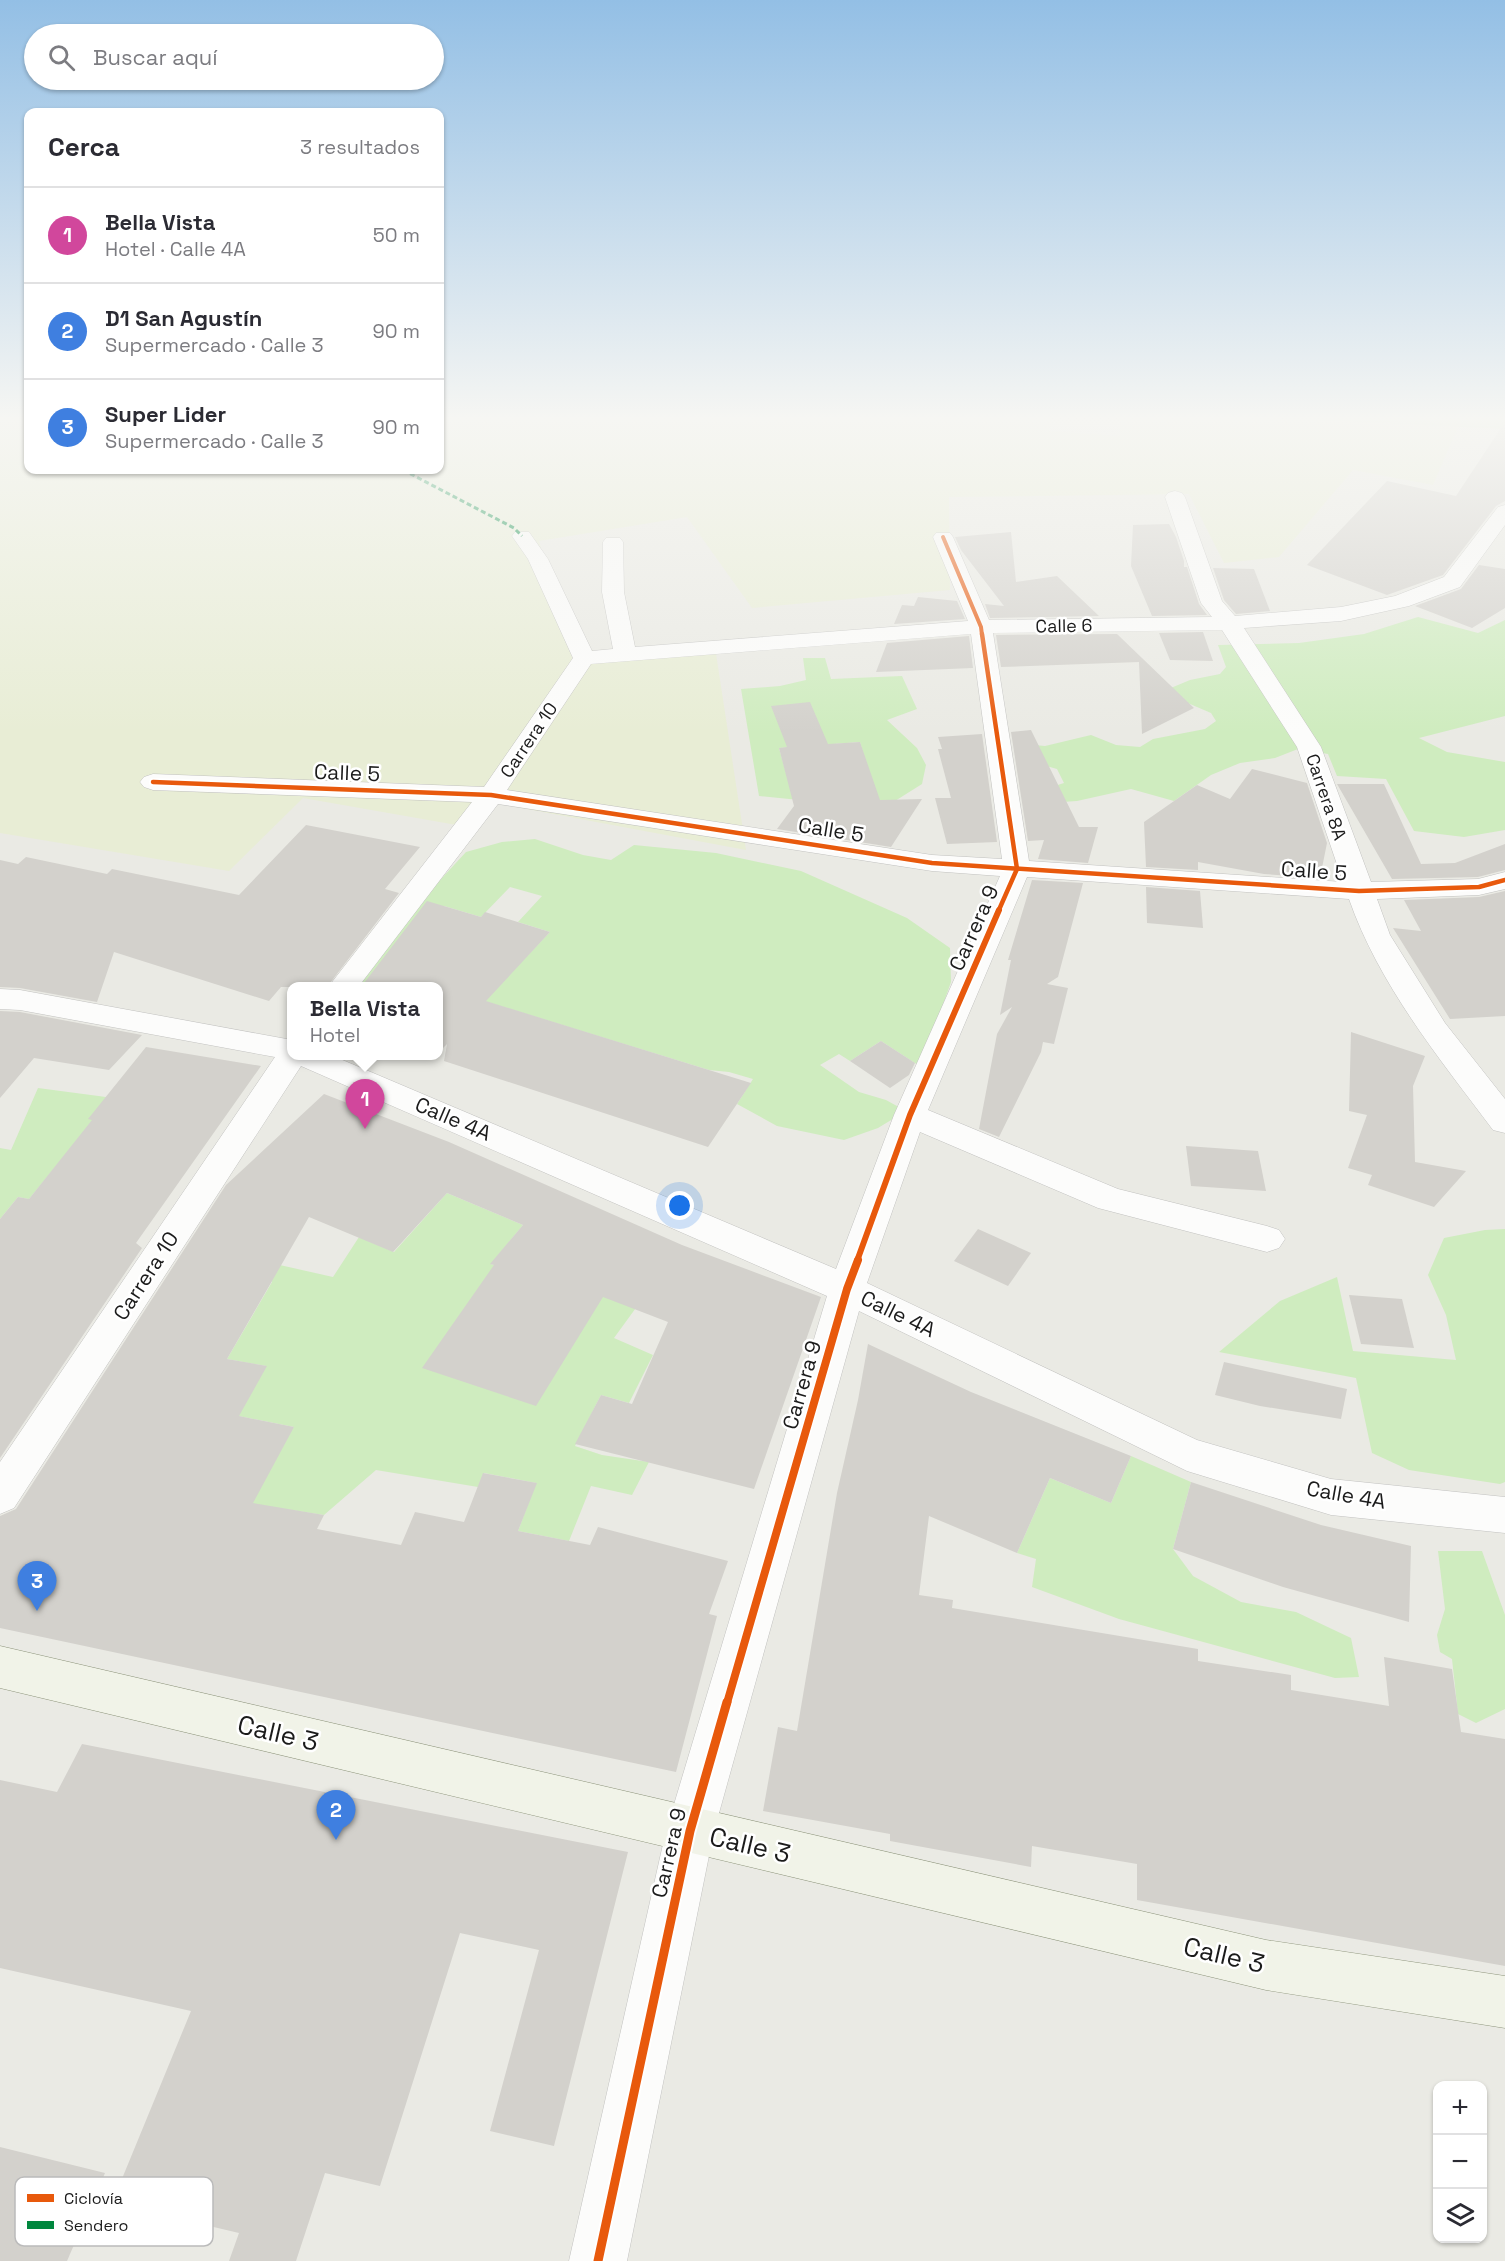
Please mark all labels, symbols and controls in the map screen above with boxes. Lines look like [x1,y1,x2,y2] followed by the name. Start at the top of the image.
[24,24,444,90] search box
[45,41,78,74] icon: search
[93,43,218,71] text: Buscar aquí
[48,130,120,164] text: Cerca
[300,134,420,160] text: 3 resultados
[105,208,216,236] text: Bella Vista
[63,222,72,248] text: 1
[373,222,420,248] text: 50 m
[105,236,246,262] text: Hotel · Calle 4A
[105,304,262,332] text: D1 San Agustín
[62,318,73,344] text: 2
[373,318,420,344] text: 90 m
[105,332,324,358] text: Supermercado · Calle 3
[105,400,226,428] text: Super Lider
[61,414,74,440] text: 3
[373,414,420,440] text: 90 m
[105,428,324,454] text: Supermercado · Calle 3
[1035,614,1093,637] street label: Calle 6
[495,698,562,782] street label: Carrera 10
[1301,751,1352,843] street label: Carrera 8A
[313,758,381,787] street label: Calle 5
[796,811,866,848] street label: Calle 5
[1280,855,1348,886] street label: Calle 5
[943,881,1004,975] street label: Carrera 9
[287,982,443,1060] popup
[310,994,420,1022] text: Bella Vista
[310,1022,360,1048] text: Hotel
[346,1080,385,1129] pin: 1
[411,1090,495,1147] street label: Calle 4A
[665,1191,694,1220] your location
[107,1226,184,1325] street label: Carrera 10
[856,1284,940,1343] street label: Calle 4A
[776,1337,827,1432] street label: Carrera 9
[1304,1474,1388,1515] street label: Calle 4A
[18,1562,57,1611] pin: 3
[234,1707,322,1759] street label: Calle 3
[316,1790,356,1840] pin: 2
[645,1805,692,1900] street label: Carrera 9
[706,1819,794,1871] street label: Calle 3
[1180,1929,1268,1981] street label: Calle 3
[1433,2081,1487,2243] map controls
[1433,2081,1487,2135] button: +
[1433,2135,1487,2189] button: −
[15,2177,213,2246] legend
[64,2188,123,2209] text: Ciclovía
[1433,2189,1487,2243] button: layers
[64,2215,129,2236] text: Sendero

